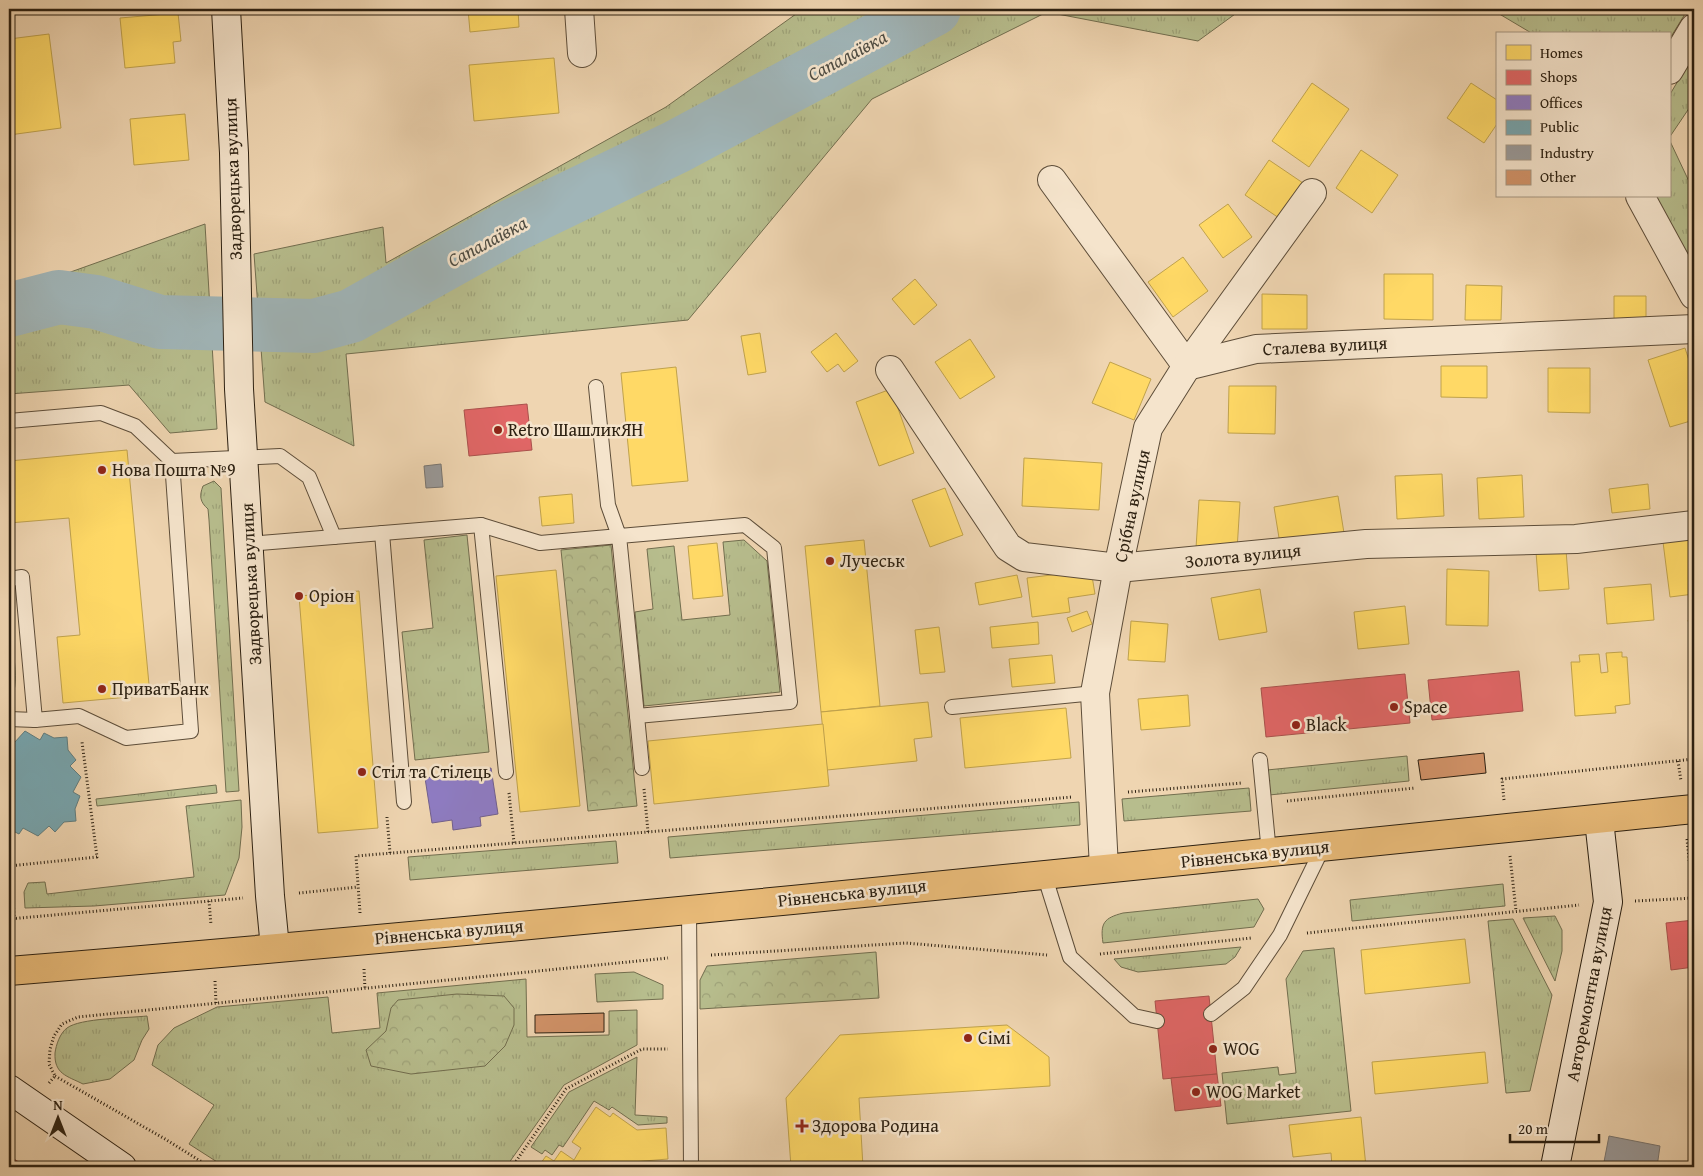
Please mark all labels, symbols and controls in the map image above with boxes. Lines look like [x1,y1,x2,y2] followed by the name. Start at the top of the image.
[802,22,892,88] water label: Сапалаївка
[1496,32,1670,198] legend
[1540,42,1583,63] text: Homes
[1540,66,1577,87] text: Shops
[1540,92,1583,113] text: Offices
[216,97,249,261] street label: Задворецька вулиця
[1540,116,1579,137] text: Public
[1540,142,1595,163] text: Industry
[1540,166,1576,187] text: Other
[442,208,532,274] water label: Сапалаївка
[1262,329,1388,362] street label: Сталева вулиця
[508,416,643,443] place label: Retro ШашликЯН
[492,424,504,436] marker: Retro ШашликЯН
[1106,447,1157,565] street label: Срібна вулиця
[112,456,236,483] place label: Нова Пошта №9
[96,464,108,476] marker: Нова Пошта №9
[233,502,268,666] street label: Задворецька вулиця
[1183,536,1302,575] street label: Золота вулиця
[840,547,905,574] place label: Лучеськ
[824,555,836,567] marker: Лучеськ
[309,582,354,609] place label: Оріон
[293,590,305,602] marker: Оріон
[112,675,209,702] place label: ПриватБанк
[96,683,108,695] marker: ПриватБанк
[1404,693,1447,720] place label: Space
[1388,701,1400,713] marker: Space
[1306,711,1347,738] place label: Black
[1290,719,1302,731] marker: Black
[372,758,491,785] place label: Стіл та Стілець
[356,766,368,778] marker: Стіл та Стілець
[1179,832,1331,875] street label: Рівненська вулиця
[776,871,928,914] street label: Рівненська вулиця
[1558,904,1619,1084] street label: Авторемонтна вулиця
[373,912,524,951] street label: Рівненська вулиця
[978,1024,1011,1051] place label: Сімі
[962,1032,974,1044] marker: Сімі
[1223,1035,1260,1062] place label: WOG
[1207,1043,1219,1055] marker: WOG
[1206,1078,1301,1105] place label: WOG Market
[1190,1086,1202,1098] marker: WOG Market
[32,1094,82,1144] north arrow
[53,1095,63,1115] text: N
[1510,1111,1599,1143] scale bar
[812,1112,939,1139] place label: Здорова Родина
[1518,1118,1549,1139] text: 20 m
[796,1120,808,1132] marker: Здорова Родина

